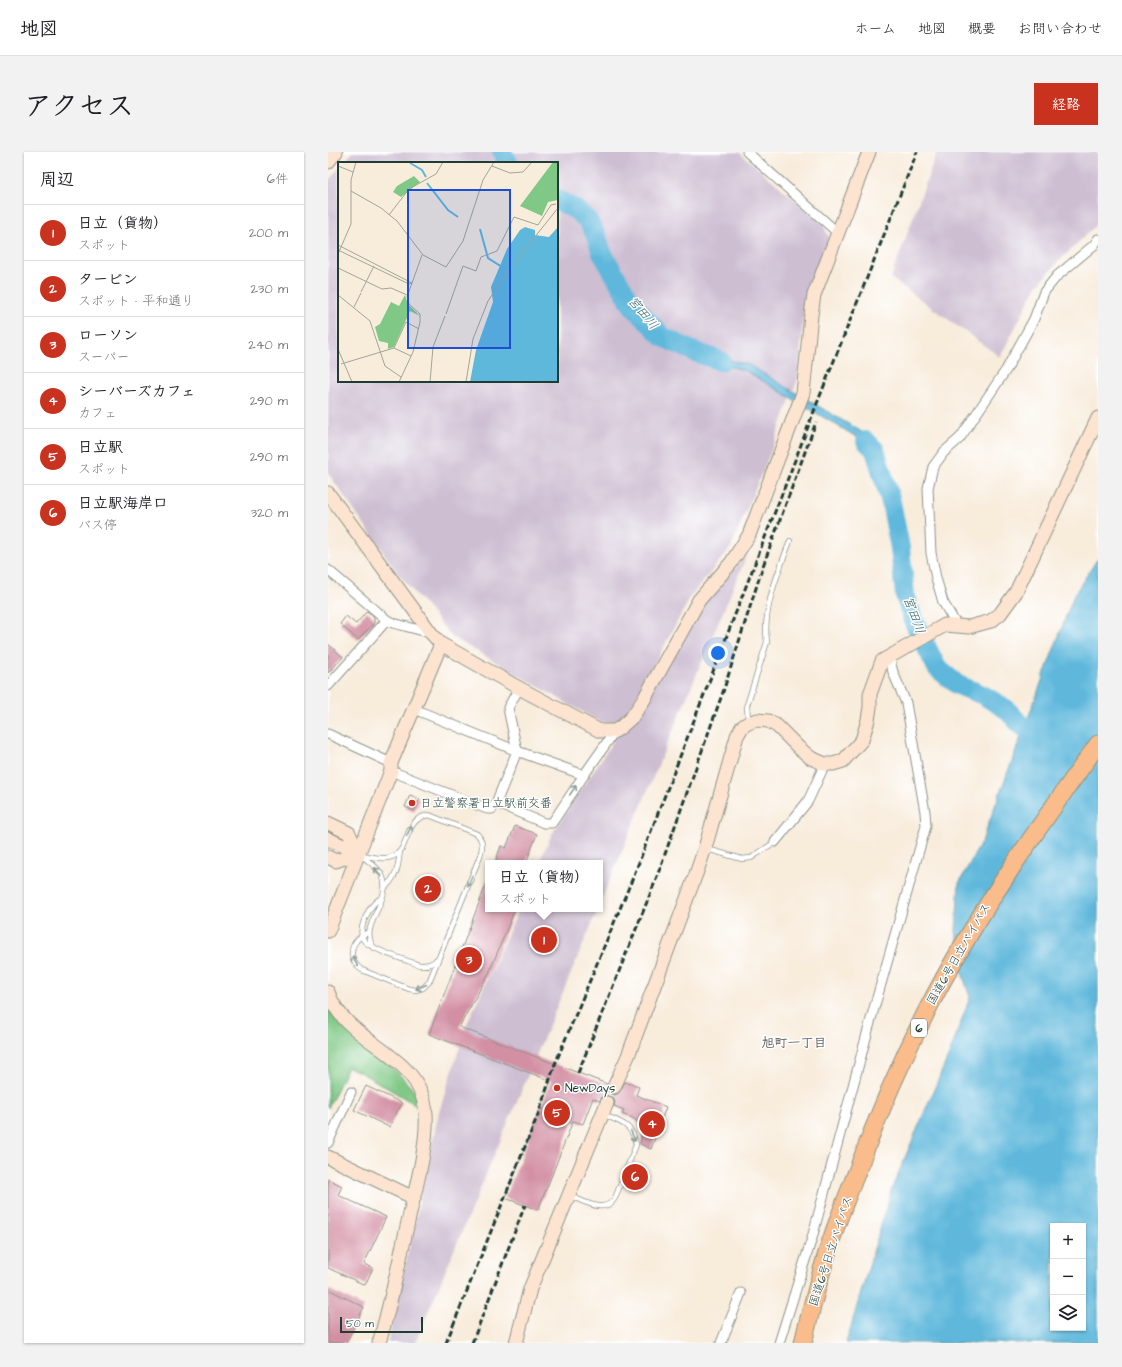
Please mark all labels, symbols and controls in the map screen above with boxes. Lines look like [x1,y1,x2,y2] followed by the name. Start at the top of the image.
[20,16,58,43] text: 地図
[855,19,896,39] text: ホーム
[918,19,946,39] text: 地図
[968,19,996,39] text: 概要
[1018,19,1102,39] text: お問い合わせ
[1034,83,1098,125] button: 経路
[24,87,134,126] text: アクセス
[338,162,558,382] inset map
[40,168,74,192] text: 周辺
[267,170,288,188] text: 6件
[78,213,168,234] text: 日立（貨物）
[52,224,54,242] text: 1
[249,224,288,242] text: 200 m
[78,236,130,254] text: スポット
[78,269,138,290] text: タービン
[49,280,57,298] text: 2
[250,280,288,298] text: 230 m
[78,292,194,310] text: スポット · 平和通り
[624,292,662,334] water label: 宮田川
[78,325,138,346] text: ローソン
[50,336,56,354] text: 3
[248,336,288,354] text: 240 m
[78,348,129,366] text: スーパー
[78,381,196,402] text: シーバーズカフェ
[49,392,57,410] text: 4
[250,392,288,410] text: 290 m
[78,404,117,422] text: カフェ
[78,437,123,458] text: 日立駅
[48,448,58,466] text: 5
[250,448,288,466] text: 290 m
[78,460,130,478] text: スポット
[78,493,168,514] text: 日立駅海岸口
[49,504,57,522] text: 6
[250,504,288,522] text: 320 m
[78,516,117,534] text: バス停
[899,594,929,636] water label: 宮田川
[708,643,728,663] your location
[570,784,578,796] one-way arrow
[420,795,552,812] place label: 日立警察署日立駅前交番
[407,798,417,808] marker: 日立警察署日立駅前交番
[406,826,413,838] one-way arrow
[485,860,603,912] popup
[374,866,383,877] one-way arrow
[499,867,589,888] text: 日立（貨物）
[415,874,441,904] pin: 2
[466,875,474,887] one-way arrow
[499,890,551,908] text: スポット
[923,900,995,1008] street label: 国道6号日立バイパス
[531,925,557,955] pin: 1
[456,945,482,975] pin: 3
[351,955,358,967] one-way arrow
[415,984,427,991] one-way arrow
[911,1019,927,1037] road number: 6
[761,1034,827,1052] district label: 旭町一丁目
[565,1080,615,1098] place label: NewDays
[552,1083,562,1093] marker: NewDays
[544,1098,570,1128] pin: 5
[639,1109,665,1139] pin: 4
[629,1129,637,1141] one-way arrow
[622,1162,648,1192] pin: 6
[805,1194,857,1308] street label: 国道6号日立バイパス
[1050,1223,1086,1331] map controls
[1050,1223,1086,1259] button: +
[1050,1259,1086,1295] button: −
[1050,1295,1086,1331] button: layers
[340,1315,423,1334] scale bar
[346,1316,374,1331] text: 50 m

